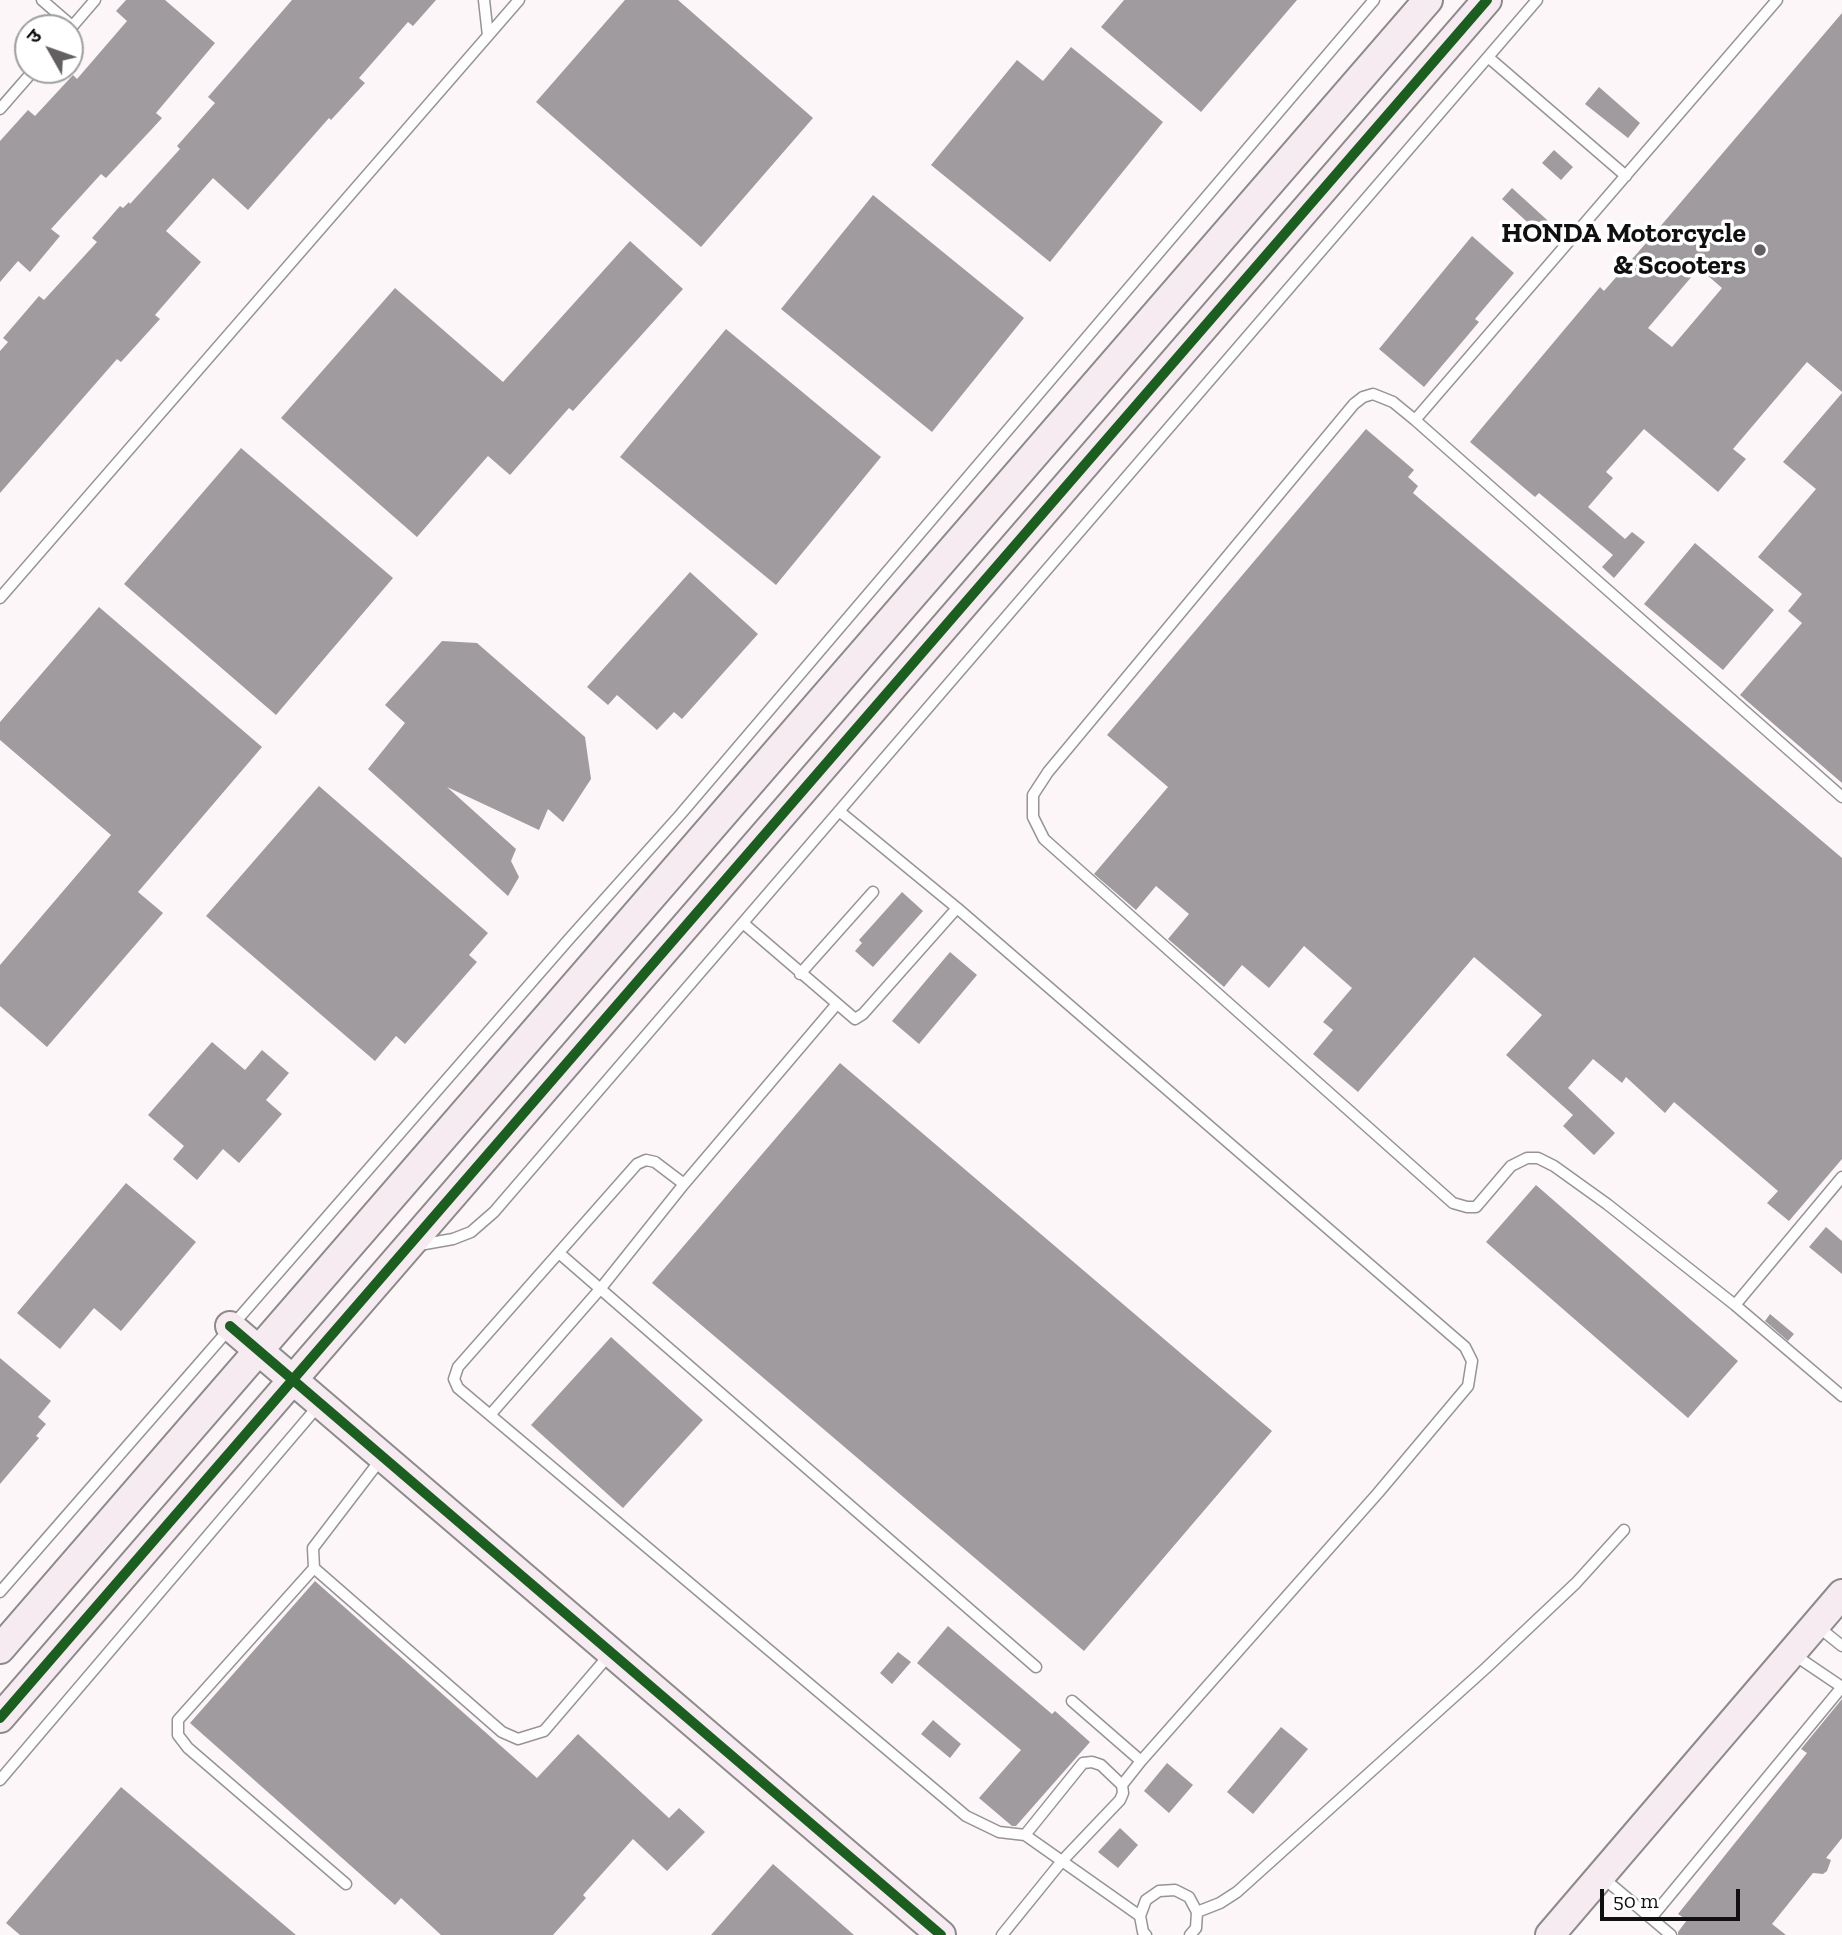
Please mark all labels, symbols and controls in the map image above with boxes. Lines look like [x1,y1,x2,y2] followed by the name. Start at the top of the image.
[14,14,84,84] north arrow
[22,25,46,48] text: उ
[1501,217,1746,283] place label: HONDA Motorcycle & Scooters
[1752,242,1768,258] marker: HONDA Motorcycle & Scooters
[1604,1876,1744,1920] scale bar
[1613,1888,1659,1913] text: 50 m

